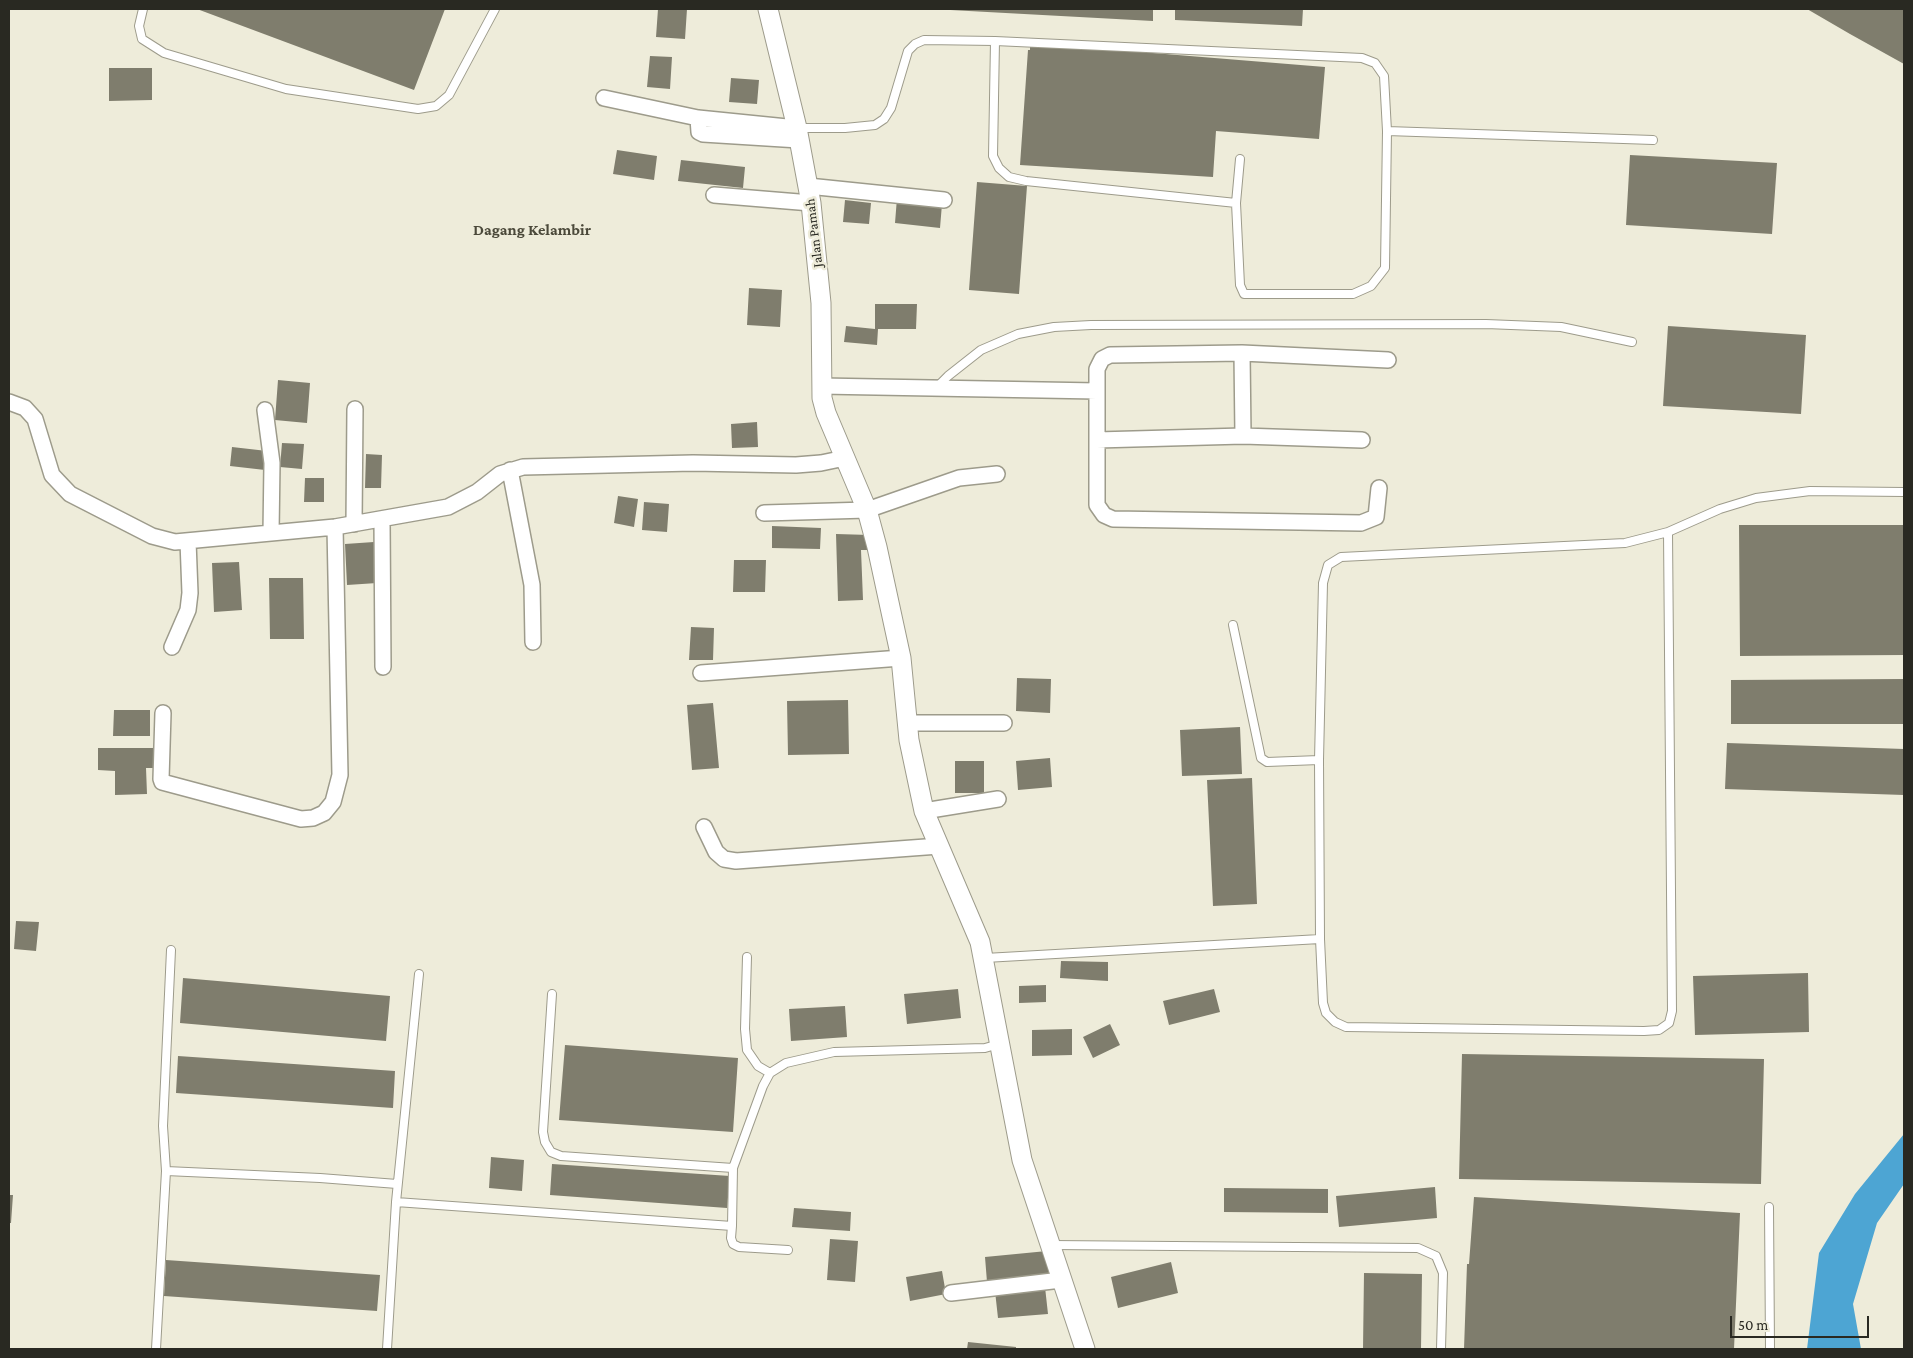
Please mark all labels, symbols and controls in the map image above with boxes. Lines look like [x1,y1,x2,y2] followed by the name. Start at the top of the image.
[801,197,827,269] street label: Jalan Pamah
[473,220,591,240] district label: Dagang Kelambir
[1733,1306,1872,1338] scale bar
[1738,1317,1768,1333] text: 50 m

